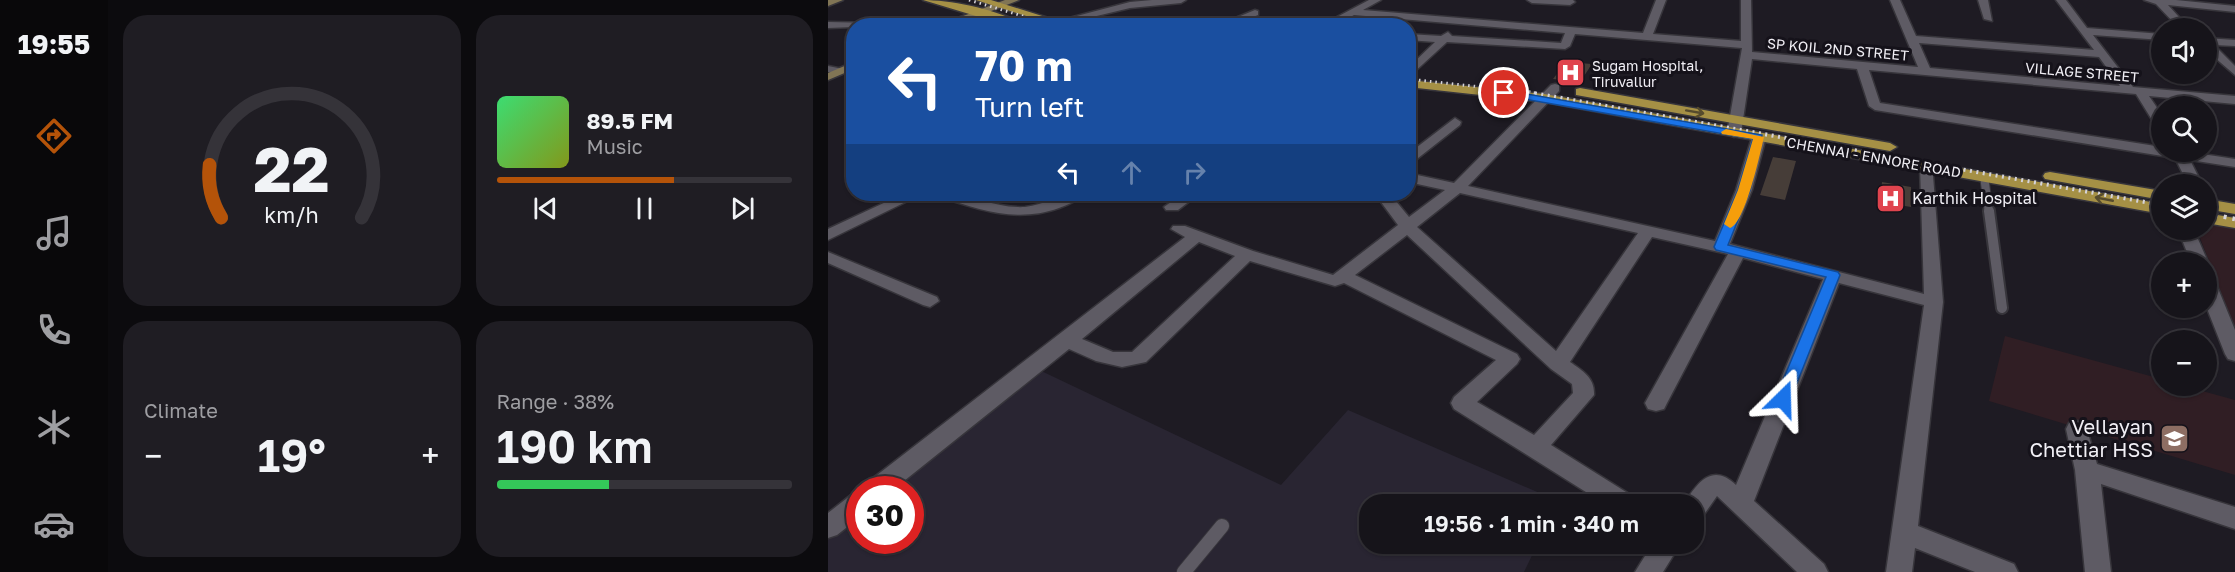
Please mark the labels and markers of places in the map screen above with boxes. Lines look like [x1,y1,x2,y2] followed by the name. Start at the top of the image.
[1555,57,1587,89] hospital icon: Sugam Hospital, Tiruvallur
[1592,57,1704,90] place label: Sugam Hospital, Tiruvallur
[1478,67,1529,118] pin
[1875,182,1907,214] hospital icon: Karthik Hospital
[1912,188,2037,208] place label: Karthik Hospital
[2029,414,2153,461] place label: Vellayan Chettiar HSS
[2158,422,2190,454] school or university icon: Vellayan Chettiar HSS

